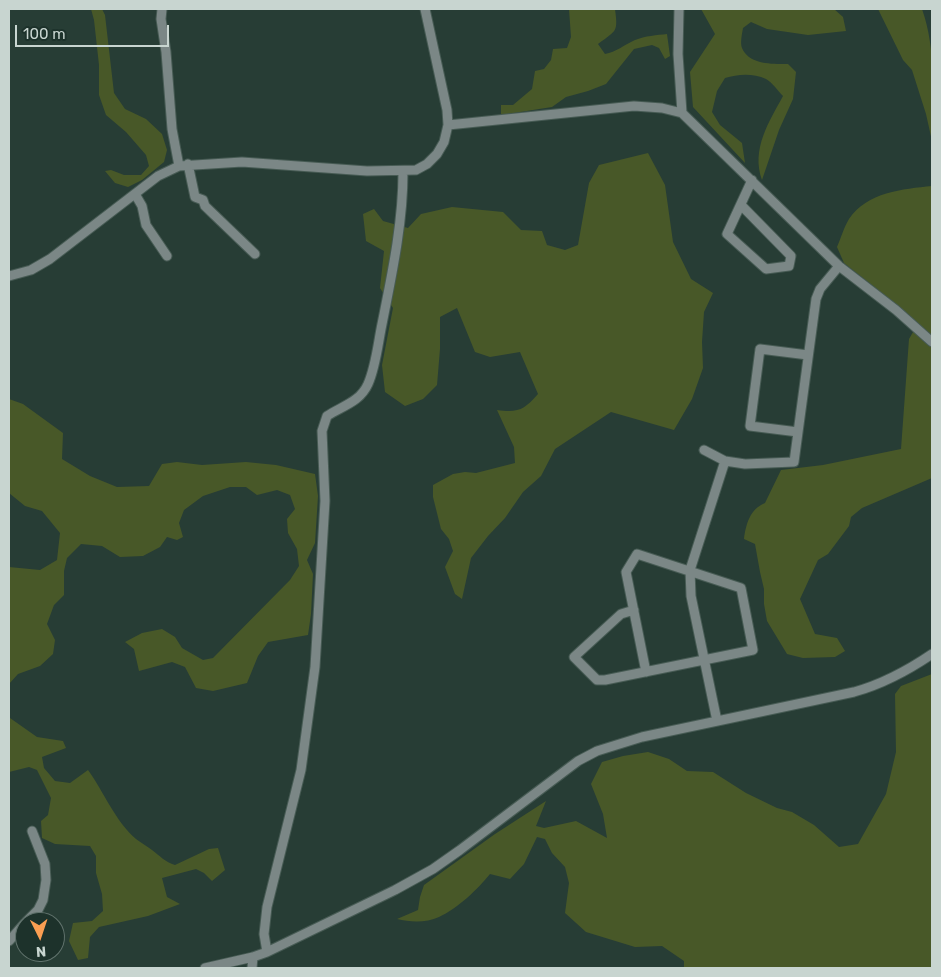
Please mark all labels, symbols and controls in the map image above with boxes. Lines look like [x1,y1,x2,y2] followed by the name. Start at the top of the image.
[18,15,171,47] scale bar
[23,25,65,43] text: 100 m
[15,912,65,962] north arrow
[35,943,47,960] text: N

